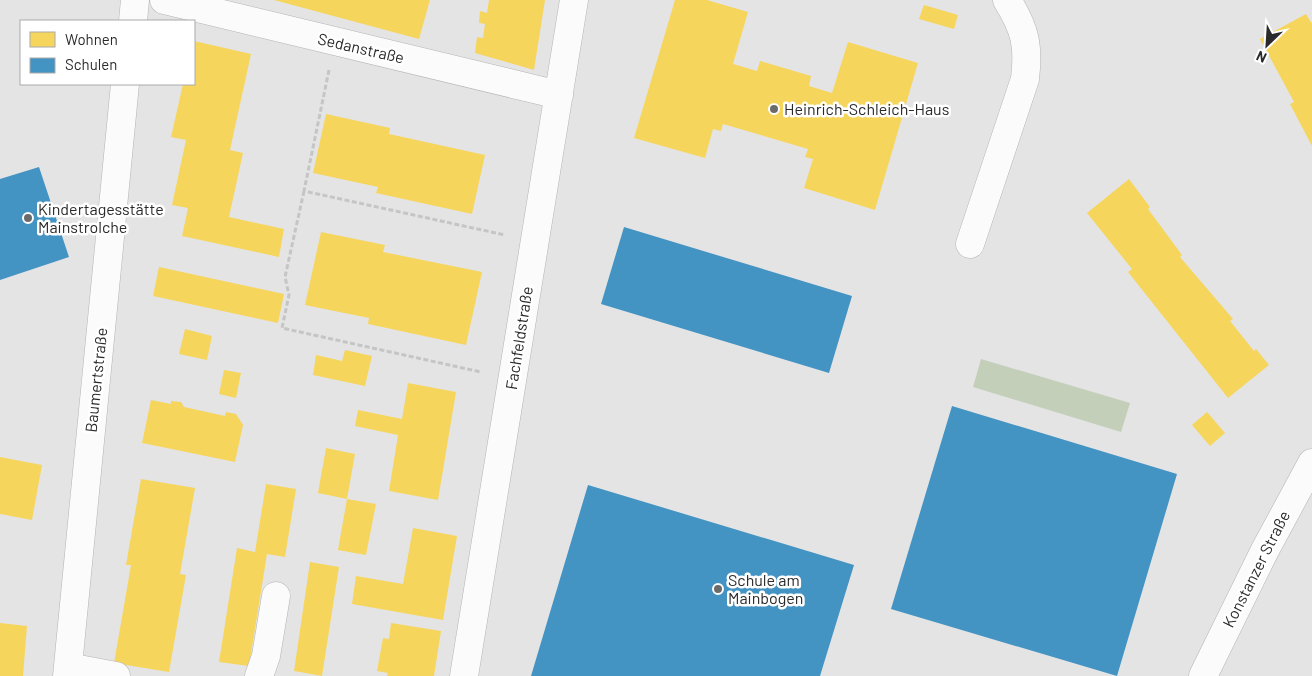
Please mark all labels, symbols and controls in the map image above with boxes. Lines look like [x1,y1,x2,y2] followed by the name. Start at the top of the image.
[20,20,195,85] legend
[1242,20,1292,70] north arrow
[316,28,406,67] street label: Sedanstraße
[65,30,118,48] text: Wohnen
[1253,48,1269,67] text: N
[65,55,117,73] text: Schulen
[784,99,949,118] place label: Heinrich-Schleich-Haus
[768,103,780,115] marker: Heinrich-Schleich-Haus
[38,199,164,236] place label: Kindertagesstätte Mainstrolche
[22,212,34,224] marker: Kindertagesstätte Mainstrolche
[501,285,536,391] street label: Fachfeldstraße
[81,327,110,433] street label: Baumertstraße
[1218,507,1293,630] street label: Konstanzer Straße
[728,570,803,607] place label: Schule am Mainbogen
[712,583,724,595] marker: Schule am Mainbogen

